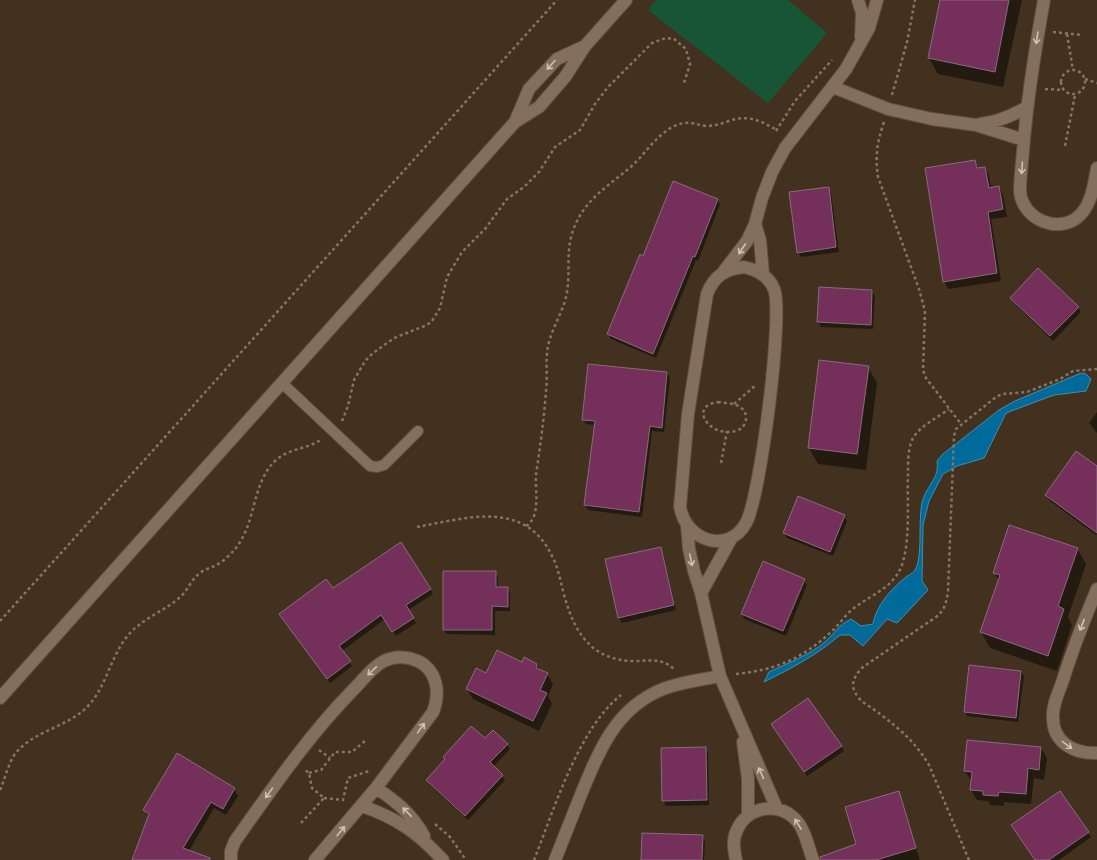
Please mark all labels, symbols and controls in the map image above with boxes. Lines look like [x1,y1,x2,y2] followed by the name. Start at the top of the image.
[1033,32,1041,45] one-way arrow
[547,60,556,70] one-way arrow
[1018,161,1026,174] one-way arrow
[738,243,746,254] one-way arrow
[688,553,696,566] one-way arrow
[1078,618,1086,630] one-way arrow
[367,666,377,676] one-way arrow
[417,723,425,734] one-way arrow
[1061,741,1072,749] one-way arrow
[757,767,764,779] one-way arrow
[265,787,273,798] one-way arrow
[402,807,412,817] one-way arrow
[794,818,802,830] one-way arrow
[336,825,345,836] one-way arrow

